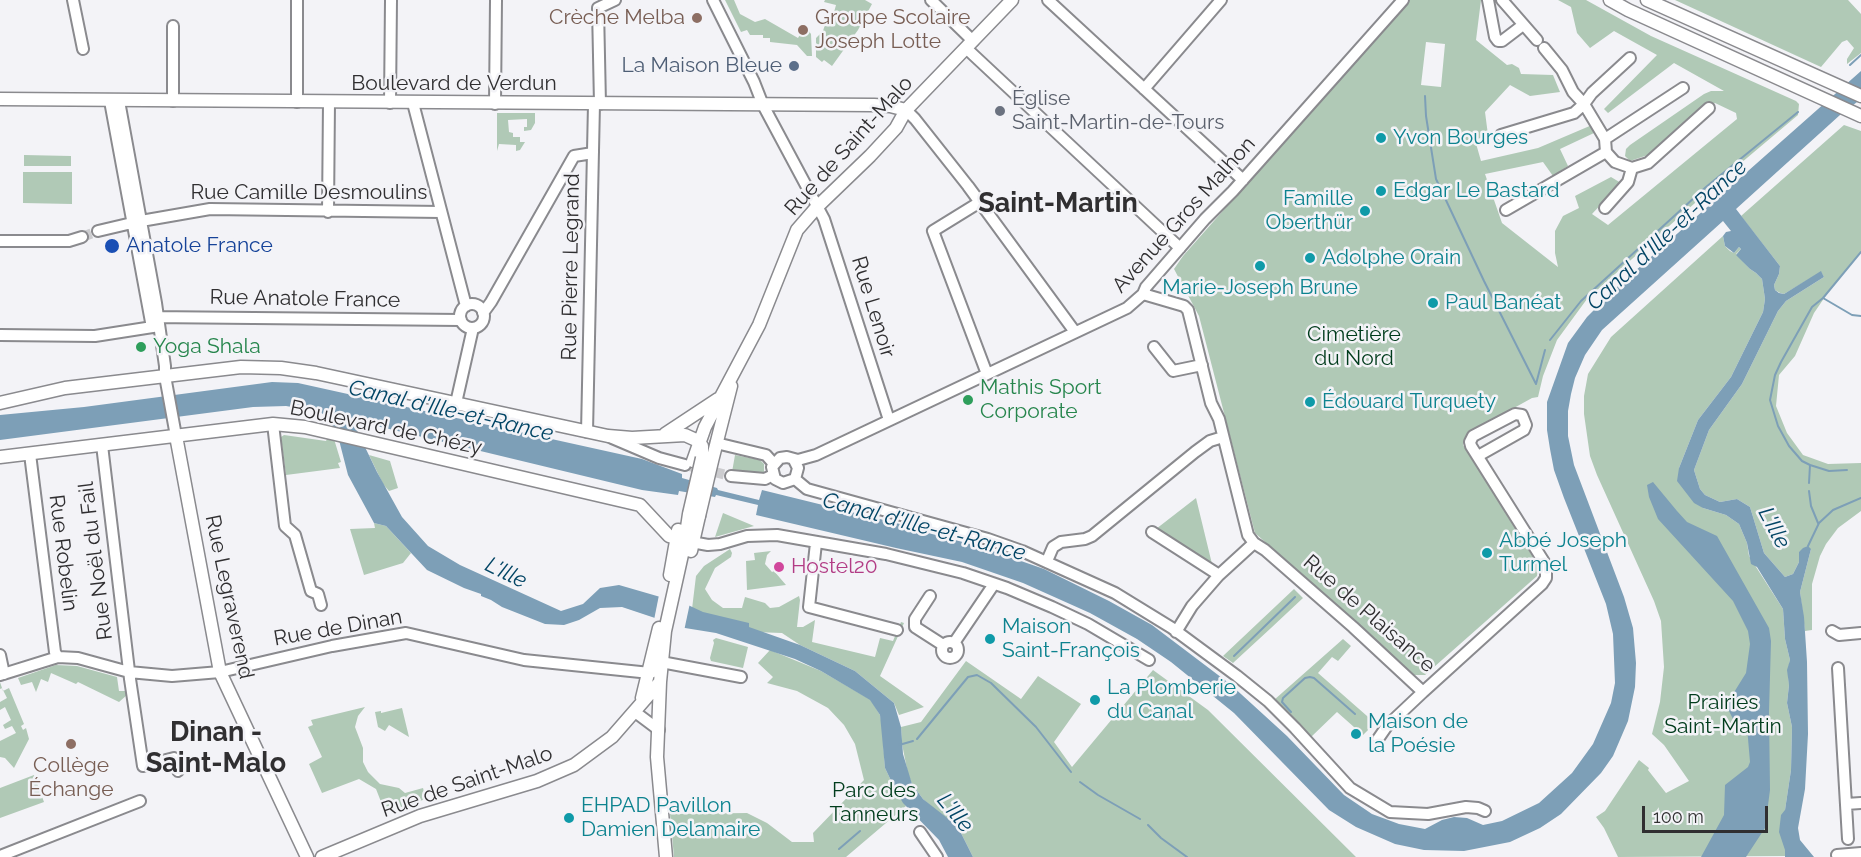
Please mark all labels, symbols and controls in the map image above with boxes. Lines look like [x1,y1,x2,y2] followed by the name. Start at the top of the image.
[549,5,685,31] place label: Crèche Melba
[815,5,970,55] place label: Groupe Scolaire Joseph Lotte
[690,11,704,25] marker: Crèche Melba
[796,23,810,37] marker: Groupe Scolaire Joseph Lotte
[622,53,782,79] place label: La Maison Bleue
[787,59,801,73] marker: La Maison Bleue
[351,71,557,97] street label: Boulevard de Verdun
[780,71,918,221] street label: Rue de Saint-Malo
[1012,86,1224,136] place label: Église Saint-Martin-de-Tours
[993,104,1007,118] marker: Église Saint-Martin-de-Tours
[1393,125,1528,151] place label: Yvon Bourges
[1374,131,1388,145] marker: Yvon Bourges
[1107,132,1261,298] street label: Avenue Gros Malhon
[1582,154,1752,316] water label: Canal d'Ille-et-Rance
[557,173,585,361] street label: Rue Pierre Legrand
[1393,178,1560,204] place label: Edgar Le Bastard
[191,180,427,206] street label: Rue Camille Desmoulins
[1374,184,1388,198] marker: Edgar Le Bastard
[1265,186,1353,236] place label: Famille Oberthür
[978,188,1138,220] district label: Saint-Martin
[1358,204,1372,218] marker: Famille Oberthür
[126,233,273,259] place label: Anatole France
[103,237,121,255] marker: Anatole France
[1322,245,1461,271] place label: Adolphe Orain
[1303,251,1317,265] marker: Adolphe Orain
[846,253,900,361] street label: Rue Lenoir
[1253,259,1267,273] marker: Marie-Joseph Brune
[1162,275,1358,301] place label: Marie-Joseph Brune
[210,285,400,313] street label: Rue Anatole France
[1445,290,1561,316] place label: Paul Banéat
[1426,296,1440,310] marker: Paul Banéat
[1307,322,1401,372] park label: Cimetière du Nord
[153,334,261,360] place label: Yoga Shala
[134,340,148,354] marker: Yoga Shala
[346,375,556,447] water label: Canal d'Ille-et-Rance
[980,375,1102,425] place label: Mathis Sport Corporate
[1322,389,1496,415] place label: Édouard Turquety
[961,393,975,407] marker: Mathis Sport Corporate
[288,395,484,461] street label: Boulevard de Chézy
[1303,395,1317,409] marker: Édouard Turquety
[74,480,118,642] street label: Rue Noël du Fail
[820,487,1028,567] water label: Canal d'Ille-et-Rance
[43,493,83,613] street label: Rue Robelin
[1752,503,1796,553] water label: L'Ille
[199,513,259,681] street label: Rue Legraverend
[1499,528,1627,578] place label: Abbé Joseph Turmel
[1480,546,1494,560] marker: Abbé Joseph Turmel
[1298,550,1440,678] street label: Rue de Plaisance
[481,552,531,594] water label: L'Ille
[791,554,878,580] place label: Hostel20
[772,560,786,574] marker: Hostel20
[272,604,404,652] street label: Rue de Dinan
[1002,614,1140,664] place label: Maison Saint-François
[983,632,997,646] marker: Maison Saint-François
[1107,675,1236,725] place label: La Plomberie du Canal
[1664,690,1782,740] park label: Prairies Saint-Martin
[1088,693,1102,707] marker: La Plomberie du Canal
[1368,709,1468,759] place label: Maison de la Poésie
[146,717,286,780] district label: Dinan - Saint-Malo
[1349,727,1363,741] marker: Maison de la Poésie
[64,737,78,751] marker: Collège Échange
[378,741,556,823] street label: Rue de Saint-Malo
[28,753,114,803] place label: Collège Échange
[830,778,918,828] park label: Parc des Tanneurs
[931,788,979,838] water label: L'Ille
[581,793,760,843] place label: EHPAD Pavillon Damien Delamaire
[1645,794,1771,832] scale bar
[1653,806,1704,827] text: 100 m
[562,811,576,825] marker: EHPAD Pavillon Damien Delamaire

